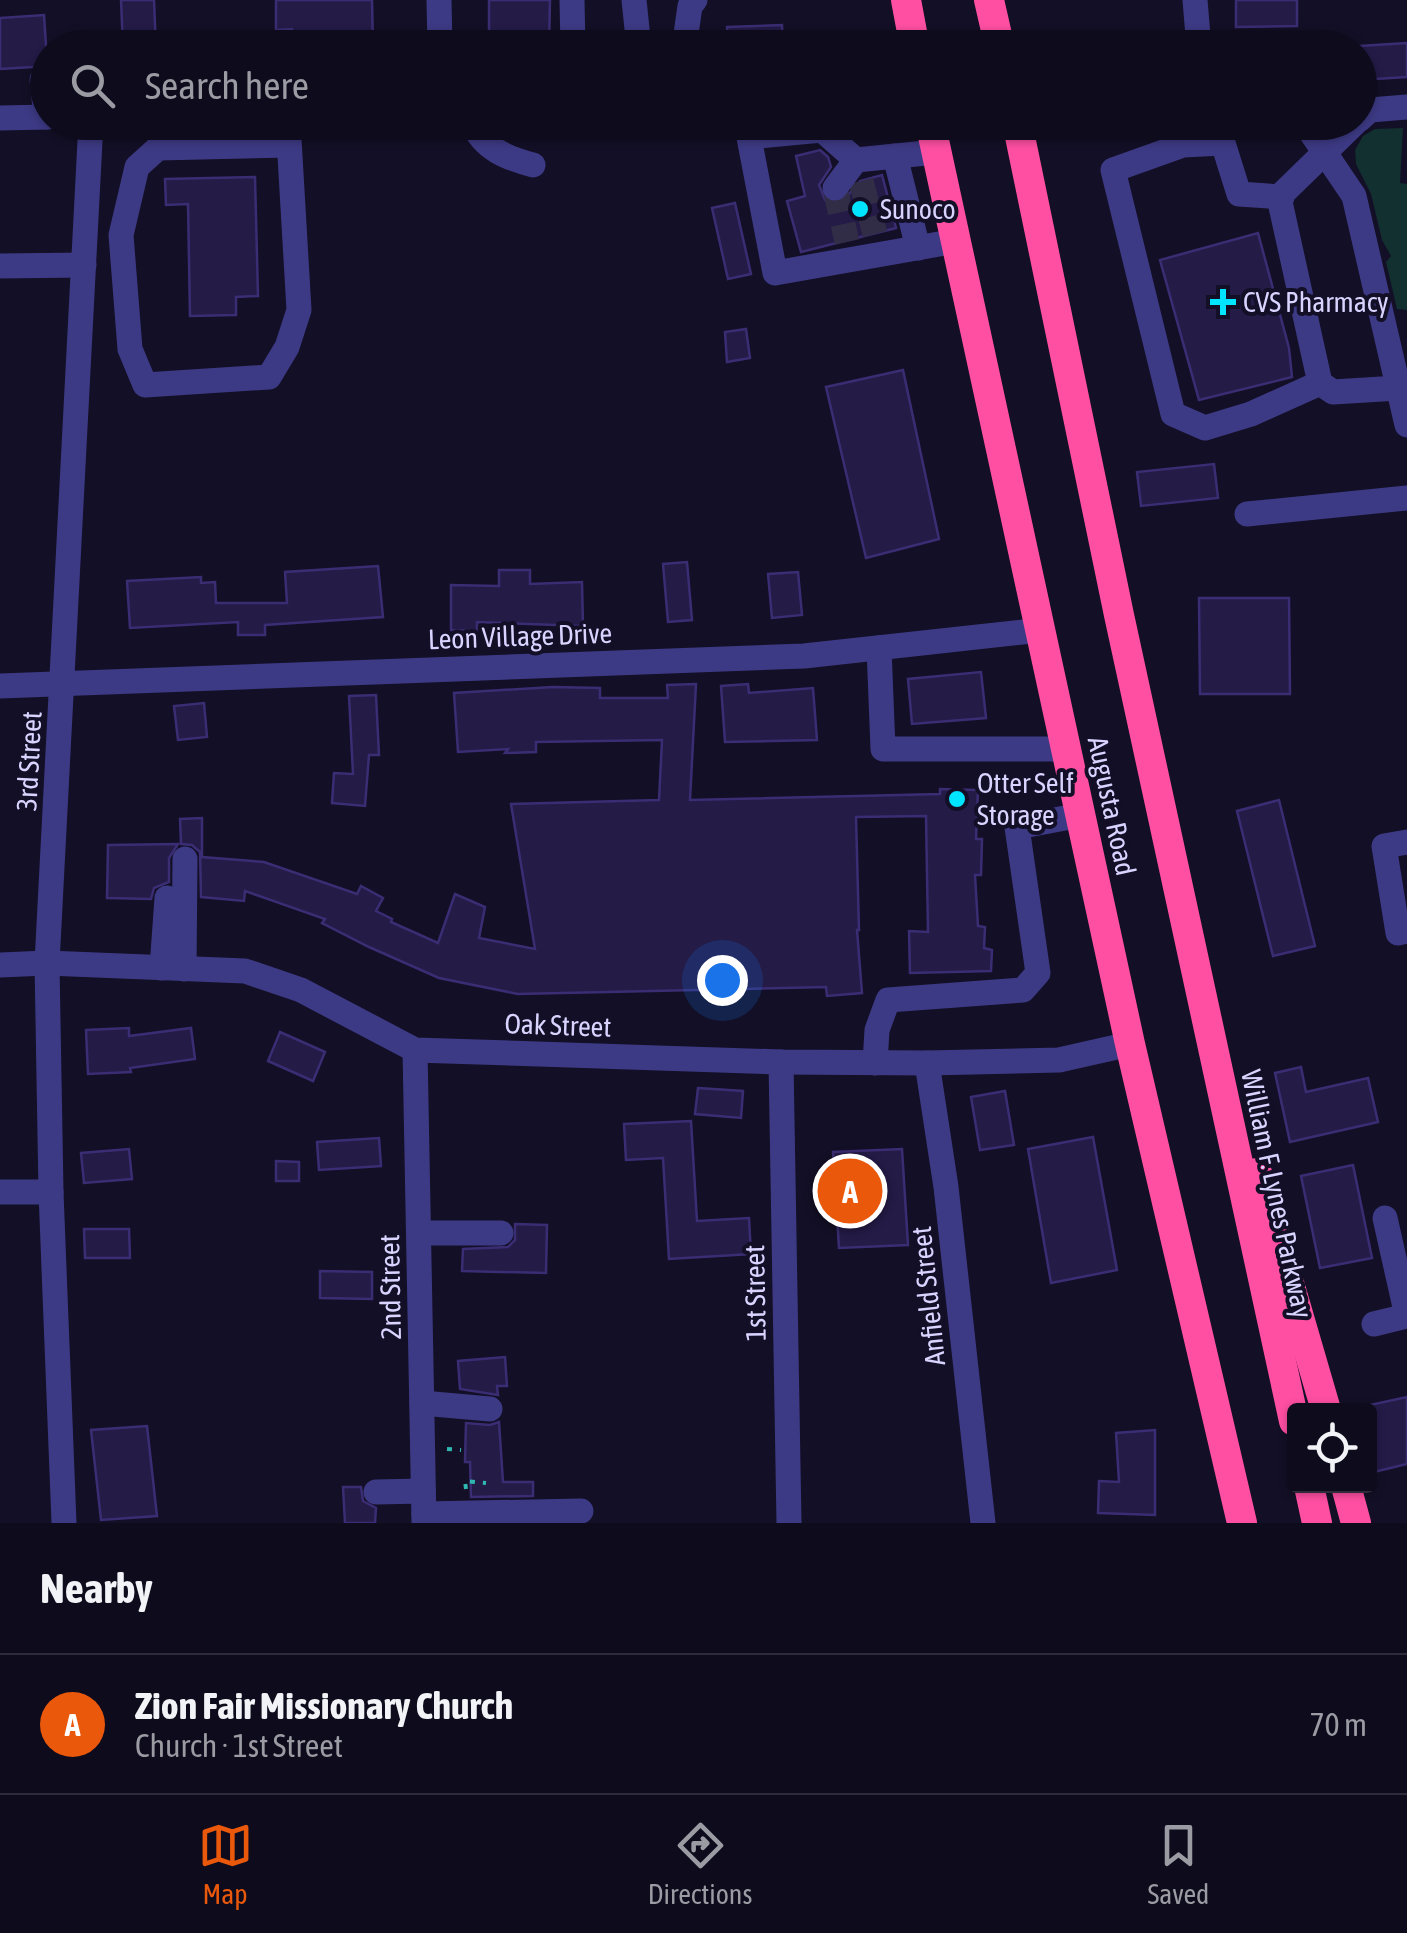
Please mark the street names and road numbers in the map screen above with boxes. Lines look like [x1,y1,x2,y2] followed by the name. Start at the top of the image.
[427,617,613,655] street label: Leon Village Drive
[10,710,48,812] street label: 3rd Street
[1082,734,1142,878] street label: Augusta Road
[504,1007,612,1043] street label: Oak Street
[1235,1067,1319,1321] street label: William F. Lynes Parkway
[905,1225,951,1367] street label: Anfield Street
[373,1234,407,1340] street label: 2nd Street
[738,1245,772,1341] street label: 1st Street

